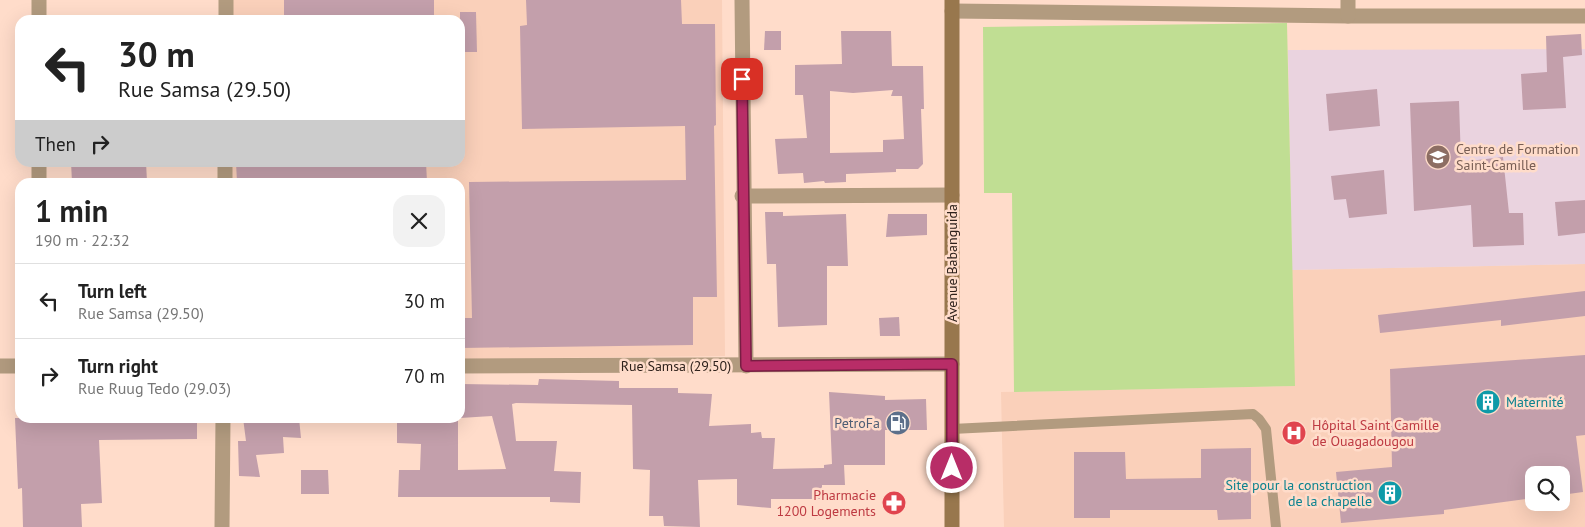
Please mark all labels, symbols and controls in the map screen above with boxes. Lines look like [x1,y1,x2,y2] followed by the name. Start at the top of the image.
[118,31,195,77] text: 30 m
[35,35,100,100] icon: left
[721,58,763,100] pin
[728,65,756,93] icon: arrive
[118,75,291,103] text: Rue Samsa (29.50)
[86,130,114,158] icon: right
[35,132,76,156] text: Then
[1456,140,1579,174] place label: Centre de Formation Saint-Camille
[1425,144,1451,170] school or university icon: Centre de Formation Saint-Camille
[35,191,108,230] text: 1 min
[393,195,445,247] button: close
[943,204,961,322] street label: Avenue Babanguida
[35,230,130,250] text: 190 m · 22:32
[78,279,147,303] text: Turn left
[35,287,63,315] icon: left
[404,289,445,313] text: 30 m
[78,303,204,323] text: Rue Samsa (29.50)
[78,354,158,378] text: Turn right
[621,357,731,375] street label: Rue Samsa (29.50)
[35,362,63,390] icon: right
[404,364,445,388] text: 70 m
[78,378,231,398] text: Rue Ruug Tedo (29.03)
[1475,389,1501,415] building icon: Maternité
[1506,393,1564,411] place label: Maternité
[885,410,911,436] fuel station icon: PetroFa
[834,414,880,432] place label: PetroFa
[1312,416,1439,450] place label: Hôpital Saint Camille de Ouagadougou
[1281,420,1307,446] hospital icon: Hôpital Saint Camille de Ouagadougou
[925,441,977,493] position arrow
[1525,466,1570,511] map controls
[1525,466,1570,511] button: search
[1225,476,1372,510] place label: Site pour la construction de la chapelle
[1377,480,1403,506] building icon: Site pour la construction de la chapelle
[776,486,876,520] place label: Pharmacie 1200 Logements
[881,490,907,516] pharmacy icon: Pharmacie 1200 Logements

